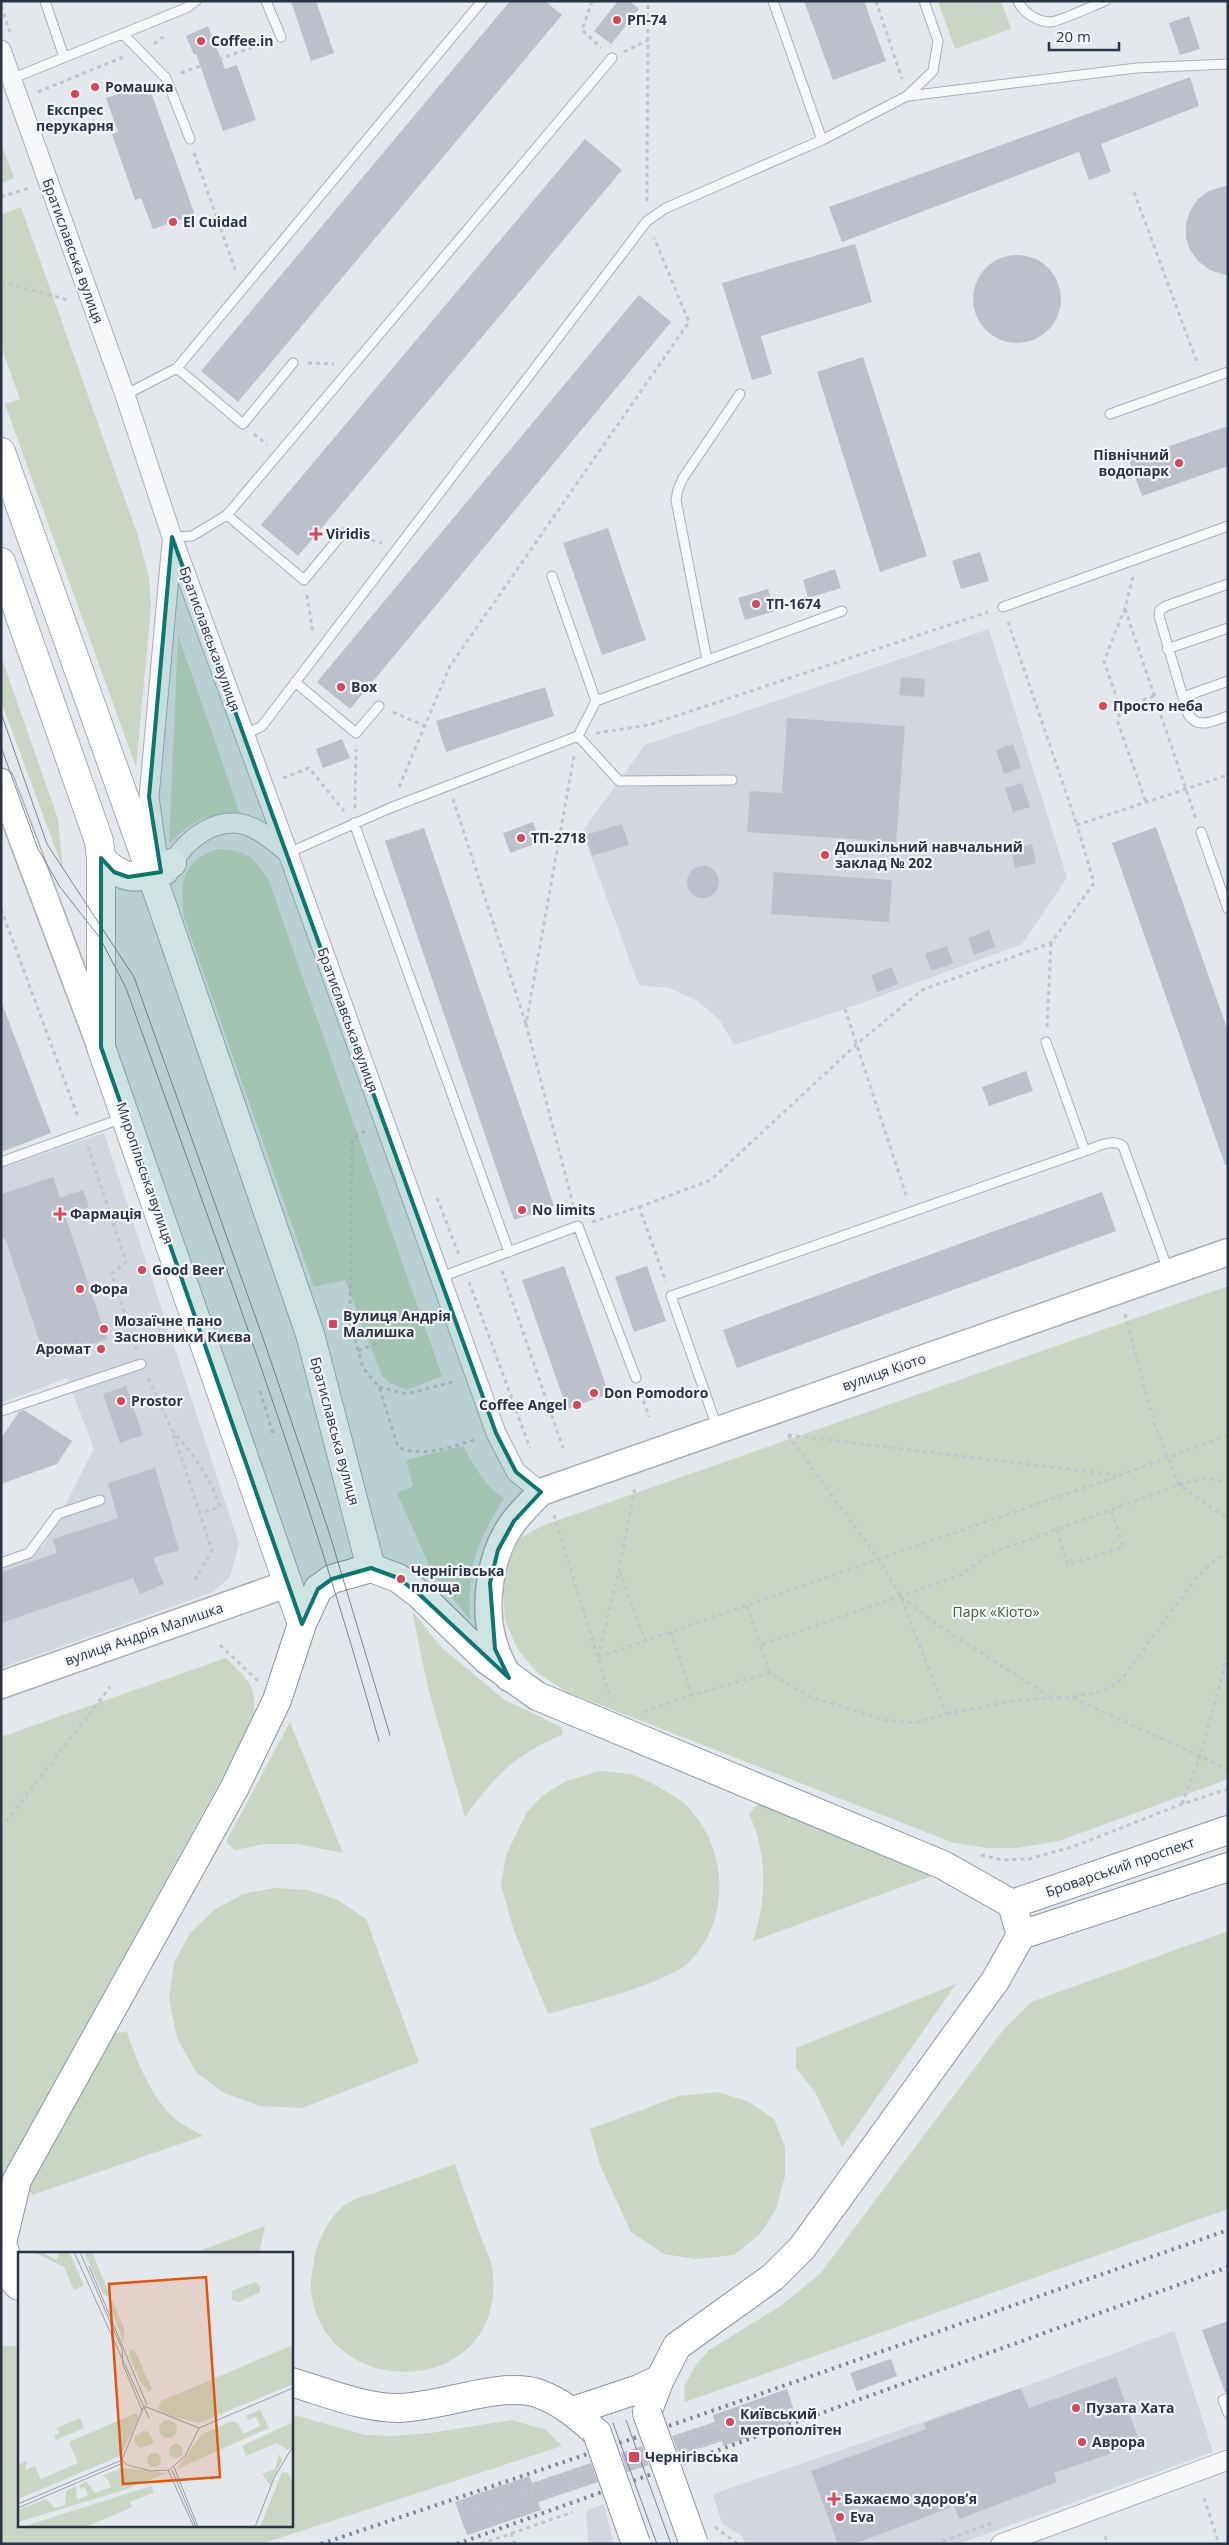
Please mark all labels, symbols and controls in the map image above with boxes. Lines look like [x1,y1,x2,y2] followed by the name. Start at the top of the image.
[627,10,667,29] place label: РП-74
[611,14,623,26] marker: РП-74
[1049,20,1119,52] scale bar
[1056,26,1091,46] text: 20 m
[211,31,273,50] place label: Coffee.in
[195,35,207,47] marker: Coffee.in
[105,77,173,96] place label: Ромашка
[89,81,101,93] marker: Ромашка
[69,88,81,100] marker: Експрес перукарня
[36,100,114,135] place label: Експрес перукарня
[38,176,109,326] street label: Братиславська вулиця
[183,212,247,231] place label: El Cuidad
[167,216,179,228] marker: El Cuidad
[1093,445,1169,480] place label: Північний водопарк
[1173,457,1185,469] marker: Північний водопарк
[326,524,370,543] place label: Viridis
[310,528,322,540] marker: Viridis
[175,564,246,714] street label: Братиславська вулиця
[766,594,821,613] place label: ТП-1674
[750,598,762,610] marker: ТП-1674
[351,677,378,696] place label: Box
[335,681,347,693] marker: Box
[1113,696,1203,715] place label: Просто неба
[1097,700,1109,712] marker: Просто неба
[531,828,586,847] place label: ТП-2718
[515,832,527,844] marker: ТП-2718
[835,837,1023,872] place label: Дошкільний навчальний заклад № 202
[819,849,831,861] marker: Дошкільний навчальний заклад № 202
[313,945,384,1095] street label: Братиславська вулиця
[112,1099,179,1246] street label: Миропільська вулиця
[532,1200,595,1219] place label: No limits
[70,1204,142,1223] place label: Фармація
[516,1204,528,1216] marker: No limits
[54,1208,66,1220] marker: Фармація
[152,1260,225,1279] place label: Good Beer
[136,1264,148,1276] marker: Good Beer
[90,1279,128,1298] place label: Фора
[74,1283,86,1295] marker: Фора
[343,1306,451,1341] place label: Вулиця Андрія Малишка
[114,1311,251,1346] place label: Мозаїчне пано Засновники Києва
[327,1318,339,1330] marker: Вулиця Андрія Малишка
[98,1323,110,1335] marker: Мозаїчне пано Засновники Києва
[36,1339,91,1358] place label: Аромат
[95,1343,107,1355] marker: Аромат
[839,1348,928,1395] street label: вулиця Кіото
[307,1355,364,1507] street label: Братиславська вулиця
[604,1383,709,1402] place label: Don Pomodoro
[588,1387,600,1399] marker: Don Pomodoro
[131,1391,184,1410] place label: Prostor
[115,1395,127,1407] marker: Prostor
[479,1395,567,1414] place label: Coffee Angel
[571,1399,583,1411] marker: Coffee Angel
[411,1561,505,1596] place label: Чернігівська площа
[395,1573,407,1585] marker: Чернігівська площа
[62,1598,225,1670] street label: вулиця Андрія Малишка
[953,1602,1039,1621] park label: Парк «Кіото»
[1043,1832,1197,1901] street label: Броварський проспект
[18,2252,292,2528] inset map
[1086,2398,1174,2417] place label: Пузата Хата
[1070,2402,1082,2414] marker: Пузата Хата
[740,2404,842,2439] place label: Київський метрополітен
[724,2416,736,2428] marker: Київський метрополітен
[1092,2432,1145,2451] place label: Аврора
[1076,2436,1088,2448] marker: Аврора
[645,2447,739,2466] place label: Чернігівська
[627,2450,641,2464] marker: Чернігівська
[844,2489,977,2508] place label: Бажаємо здоровʼя
[828,2493,840,2505] marker: Бажаємо здоровʼя
[850,2507,874,2526] place label: Eva
[834,2511,846,2523] marker: Eva

